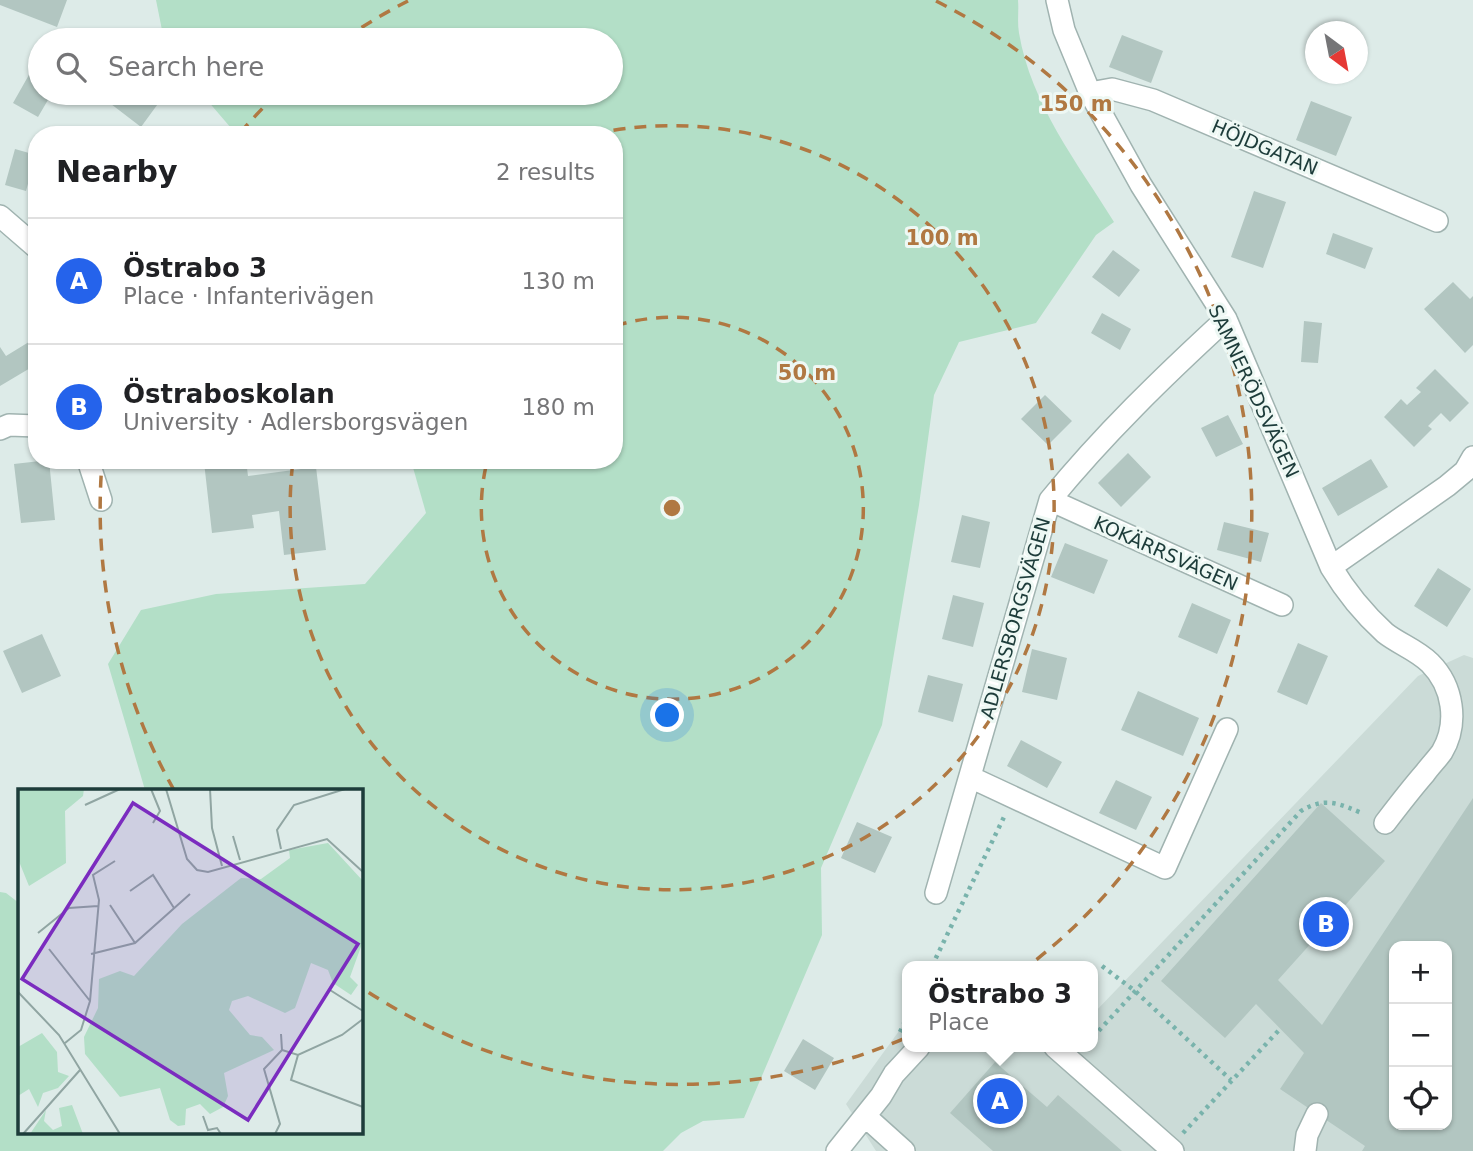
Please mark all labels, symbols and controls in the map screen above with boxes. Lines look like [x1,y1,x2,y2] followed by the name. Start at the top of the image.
[1305,21,1368,84] north arrow
[28,28,623,105] search box
[52,48,90,86] icon: search
[108,52,264,82] text: Search here
[1039,92,1113,116] text: 150 m
[1209,115,1321,179] street label: HÖJDGATAN
[56,154,178,189] text: Nearby
[496,159,595,185] text: 2 results
[905,226,979,250] text: 100 m
[123,253,267,283] text: Östrabo 3
[70,268,88,294] text: A
[521,268,595,294] text: 130 m
[123,283,374,309] text: Place · Infanterivägen
[1204,301,1304,481] street label: SAMNERÖDSVÄGEN
[778,361,836,385] text: 50 m
[123,379,335,409] text: Östraboskolan
[70,394,88,420] text: B
[521,394,595,420] text: 180 m
[123,409,468,435] text: University · Adlersborgsvägen
[660,496,684,520] centre of rings
[1091,511,1241,595] street label: KOKÄRRSVÄGEN
[976,515,1054,721] street label: ADLERSBORGSVÄGEN
[650,698,684,732] your location
[18,789,362,1134] inset map
[1303,898,1349,950] pin: B
[1389,941,1452,1130] map controls
[1389,941,1452,1004] button: +
[902,961,1098,1052] popup
[928,979,1072,1009] text: Östrabo 3
[1389,1004,1452,1067] button: −
[928,1009,989,1035] text: Place
[1389,1067,1452,1130] button: locate
[977,1075,1023,1127] pin: A

